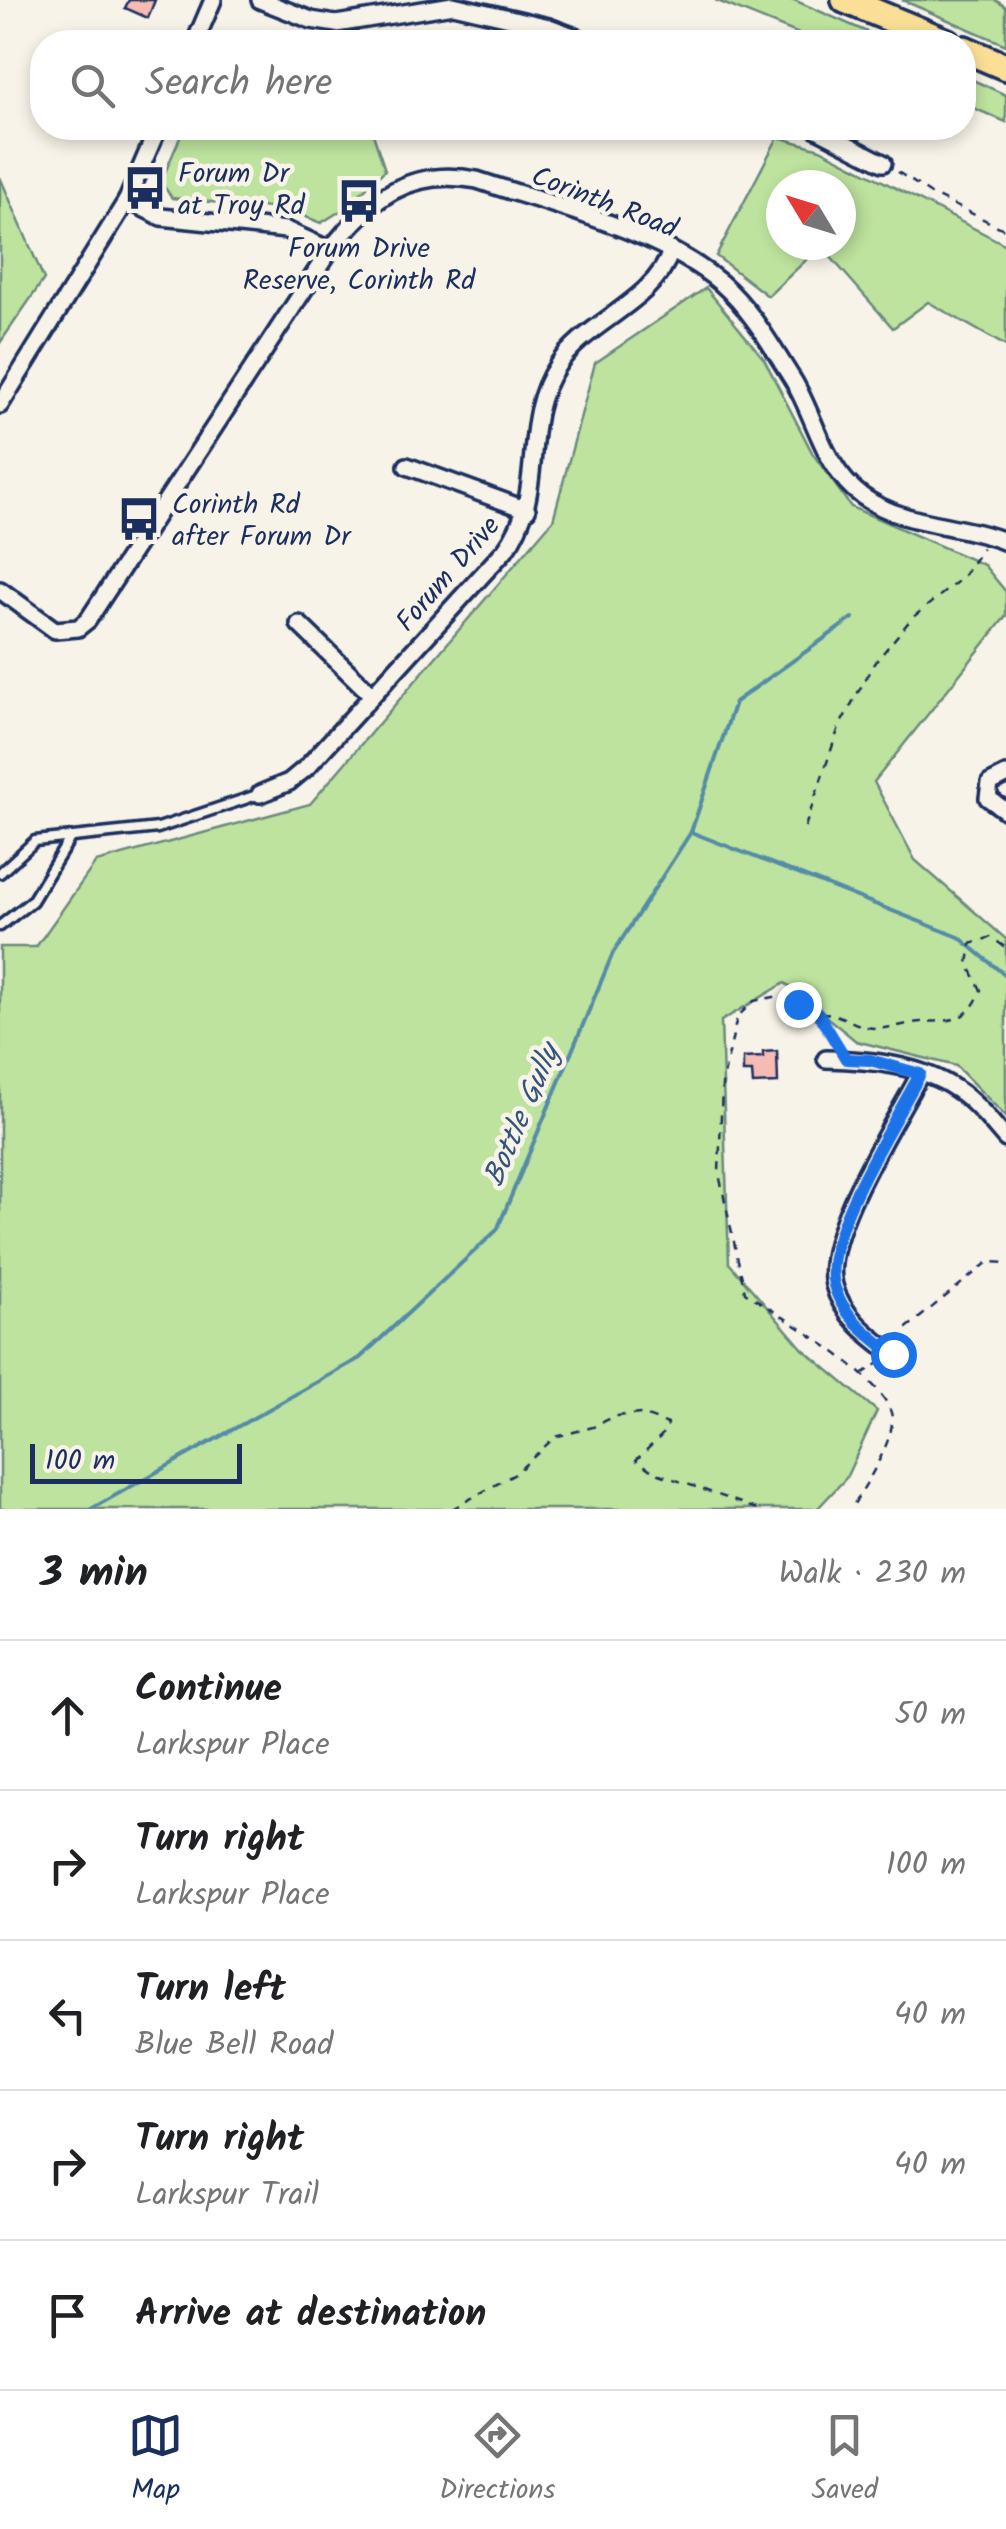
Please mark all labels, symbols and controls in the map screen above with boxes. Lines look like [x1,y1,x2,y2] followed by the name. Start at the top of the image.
[30,30,976,140] search box
[145,55,332,115] text: Search here
[65,58,120,113] icon: search
[178,152,306,229] place label: Forum Dr at Troy Rd
[524,155,685,252] street label: Corinth Road
[121,164,169,212] bus stop icon: Forum Dr at Troy Rd
[766,170,856,260] north arrow
[335,177,383,225] bus stop icon: Forum Drive Reserve, Corinth Rd
[243,227,476,304] place label: Forum Drive Reserve, Corinth Rd
[172,483,352,560] place label: Corinth Rd after Forum Dr
[115,495,163,543] bus stop icon: Corinth Rd after Forum Dr
[385,506,513,643] street label: Forum Drive
[776,982,822,1028] route end
[471,1034,576,1194] water label: Bottle Gully
[871,1332,917,1378] route start
[30,1439,242,1484] scale bar
[45,1439,115,1484] text: 100 m
[40,1541,148,1608] text: 3 min
[779,1549,966,1600] text: Walk · 230 m
[135,1660,282,1720] text: Continue
[40,1688,95,1743] icon: ahead
[895,1690,966,1741] text: 50 m
[135,1720,330,1771] text: Larkspur Place
[135,1810,304,1870] text: Turn right
[40,1838,95,1893] icon: right
[886,1840,966,1891] text: 100 m
[135,1870,330,1921] text: Larkspur Place
[135,1960,286,2020] text: Turn left
[40,1988,95,2043] icon: left
[894,1990,966,2041] text: 40 m
[135,2020,333,2071] text: Blue Bell Road
[135,2110,304,2170] text: Turn right
[40,2138,95,2193] icon: right
[894,2140,966,2191] text: 40 m
[135,2170,319,2221] text: Larkspur Trail
[135,2285,486,2345] text: Arrive at destination
[40,2288,95,2343] icon: arrive
[128,2408,183,2513] tab: Map
[439,2408,555,2513] tab: Directions
[812,2408,878,2513] tab: Saved

